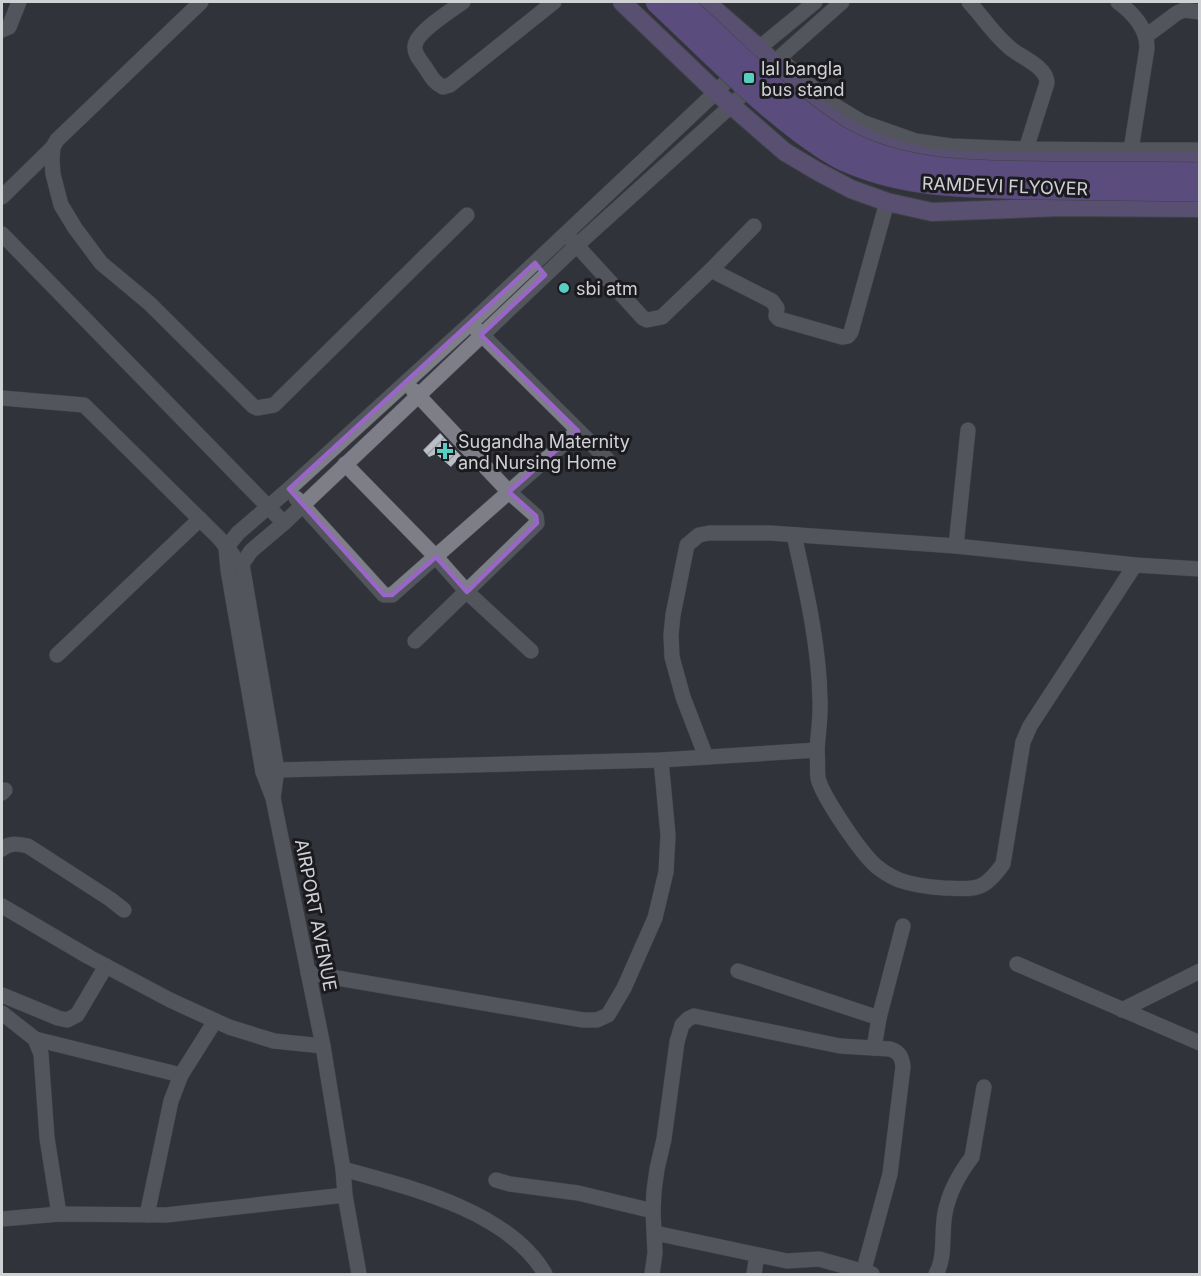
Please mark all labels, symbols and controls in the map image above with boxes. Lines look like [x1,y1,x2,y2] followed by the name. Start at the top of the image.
[761,58,844,100] place label: lal bangla bus stand
[742,71,756,85] marker: lal bangla bus stand
[922,173,1089,199] street label: RAMDEVI FLYOVER
[576,278,638,299] place label: sbi atm
[557,281,571,295] marker: sbi atm
[458,431,630,473] place label: Sugandha Maternity and Nursing Home
[436,442,454,460] marker: Sugandha Maternity and Nursing Home
[291,837,341,993] street label: AIRPORT AVENUE

